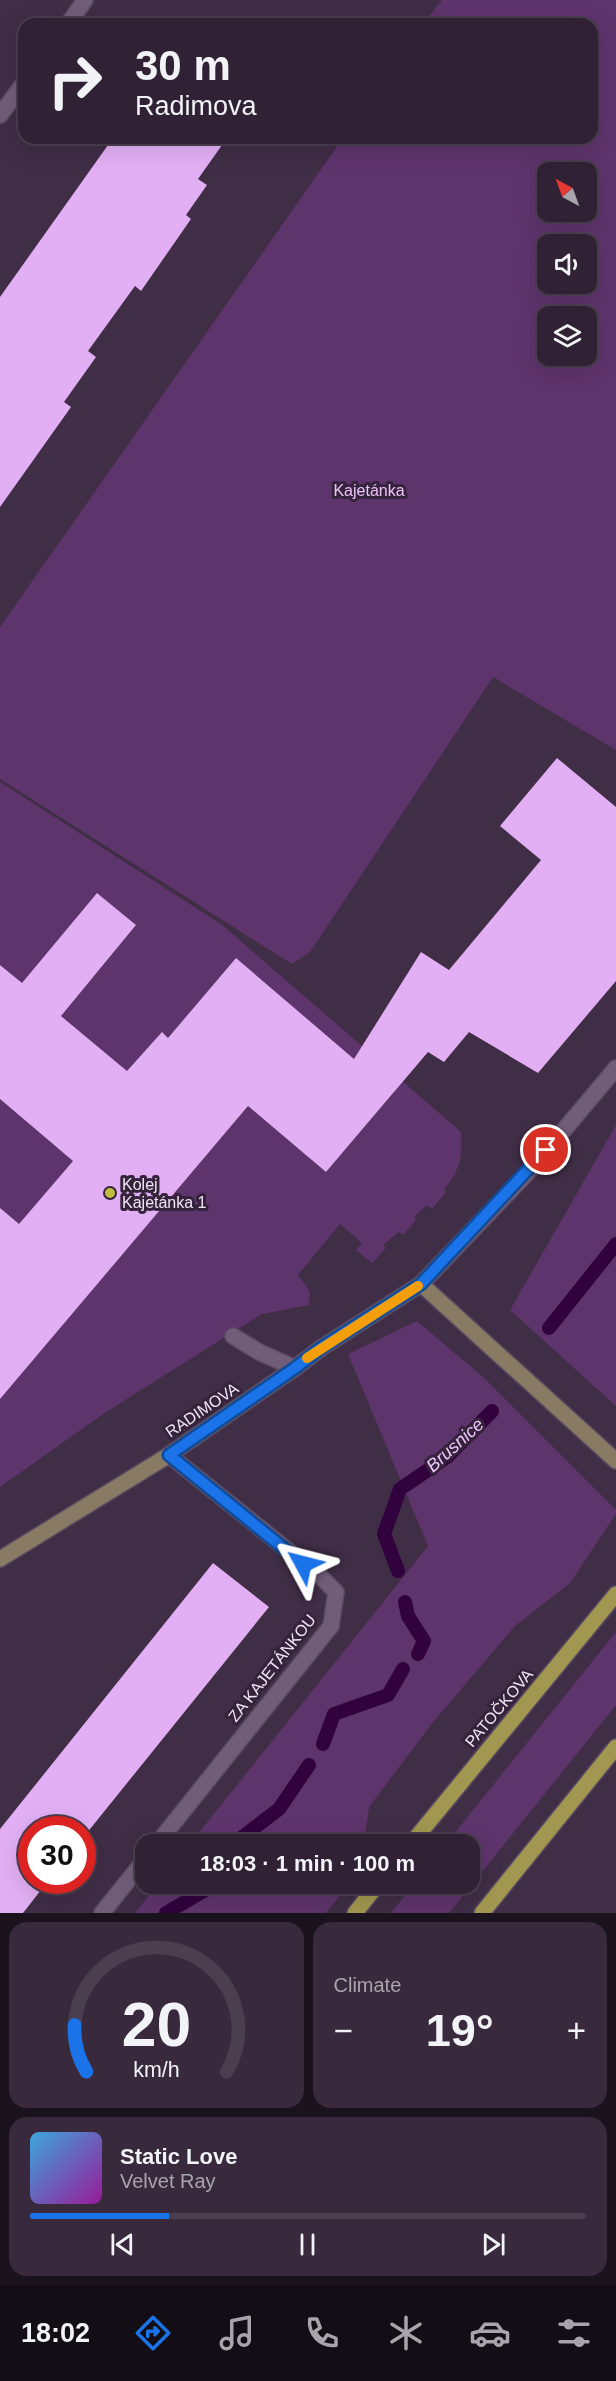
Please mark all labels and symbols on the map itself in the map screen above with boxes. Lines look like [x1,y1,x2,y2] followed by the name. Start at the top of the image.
[537,162,597,222] north arrow
[333,482,405,499] park label: Kajetánka
[520,1124,571,1175] pin
[122,1176,207,1211] place label: Kolej Kajetánka 1
[103,1186,117,1200] marker: Kolej Kajetánka 1
[162,1379,242,1441] street label: RADIMOVA
[422,1414,488,1476] water label: Brusnice
[271,1532,335,1596] position arrow
[224,1611,319,1725] street label: ZA KAJETÁNKOU
[461,1665,536,1750] street label: PATOČKOVA
[18,1816,96,1894] speed limit sign: 30

